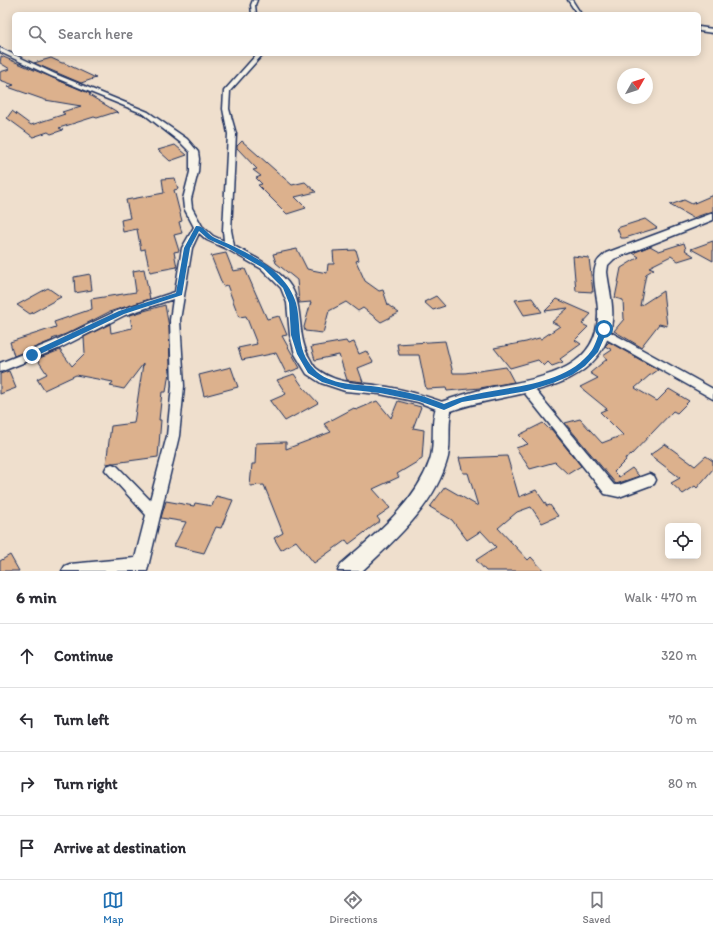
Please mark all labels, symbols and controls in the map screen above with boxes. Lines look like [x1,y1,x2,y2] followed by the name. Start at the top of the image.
[12,12,701,56] search box
[26,23,48,45] icon: search
[58,25,133,43] text: Search here
[617,68,653,104] north arrow
[595,320,613,338] route start
[23,346,41,364] route end
[665,523,701,559] map controls
[665,523,701,559] button: locate
[16,587,57,607] text: 6 min
[624,590,697,605] text: Walk · 470 m
[16,645,38,667] icon: ahead
[54,647,113,665] text: Continue
[661,648,697,663] text: 320 m
[16,709,38,731] icon: left
[54,711,109,729] text: Turn left
[669,712,697,727] text: 70 m
[16,773,38,795] icon: right
[54,775,118,793] text: Turn right
[668,776,697,791] text: 80 m
[16,837,38,859] icon: arrive
[54,839,186,857] text: Arrive at destination
[102,889,124,926] tab: Map
[329,889,378,926] tab: Directions
[582,889,611,926] tab: Saved

